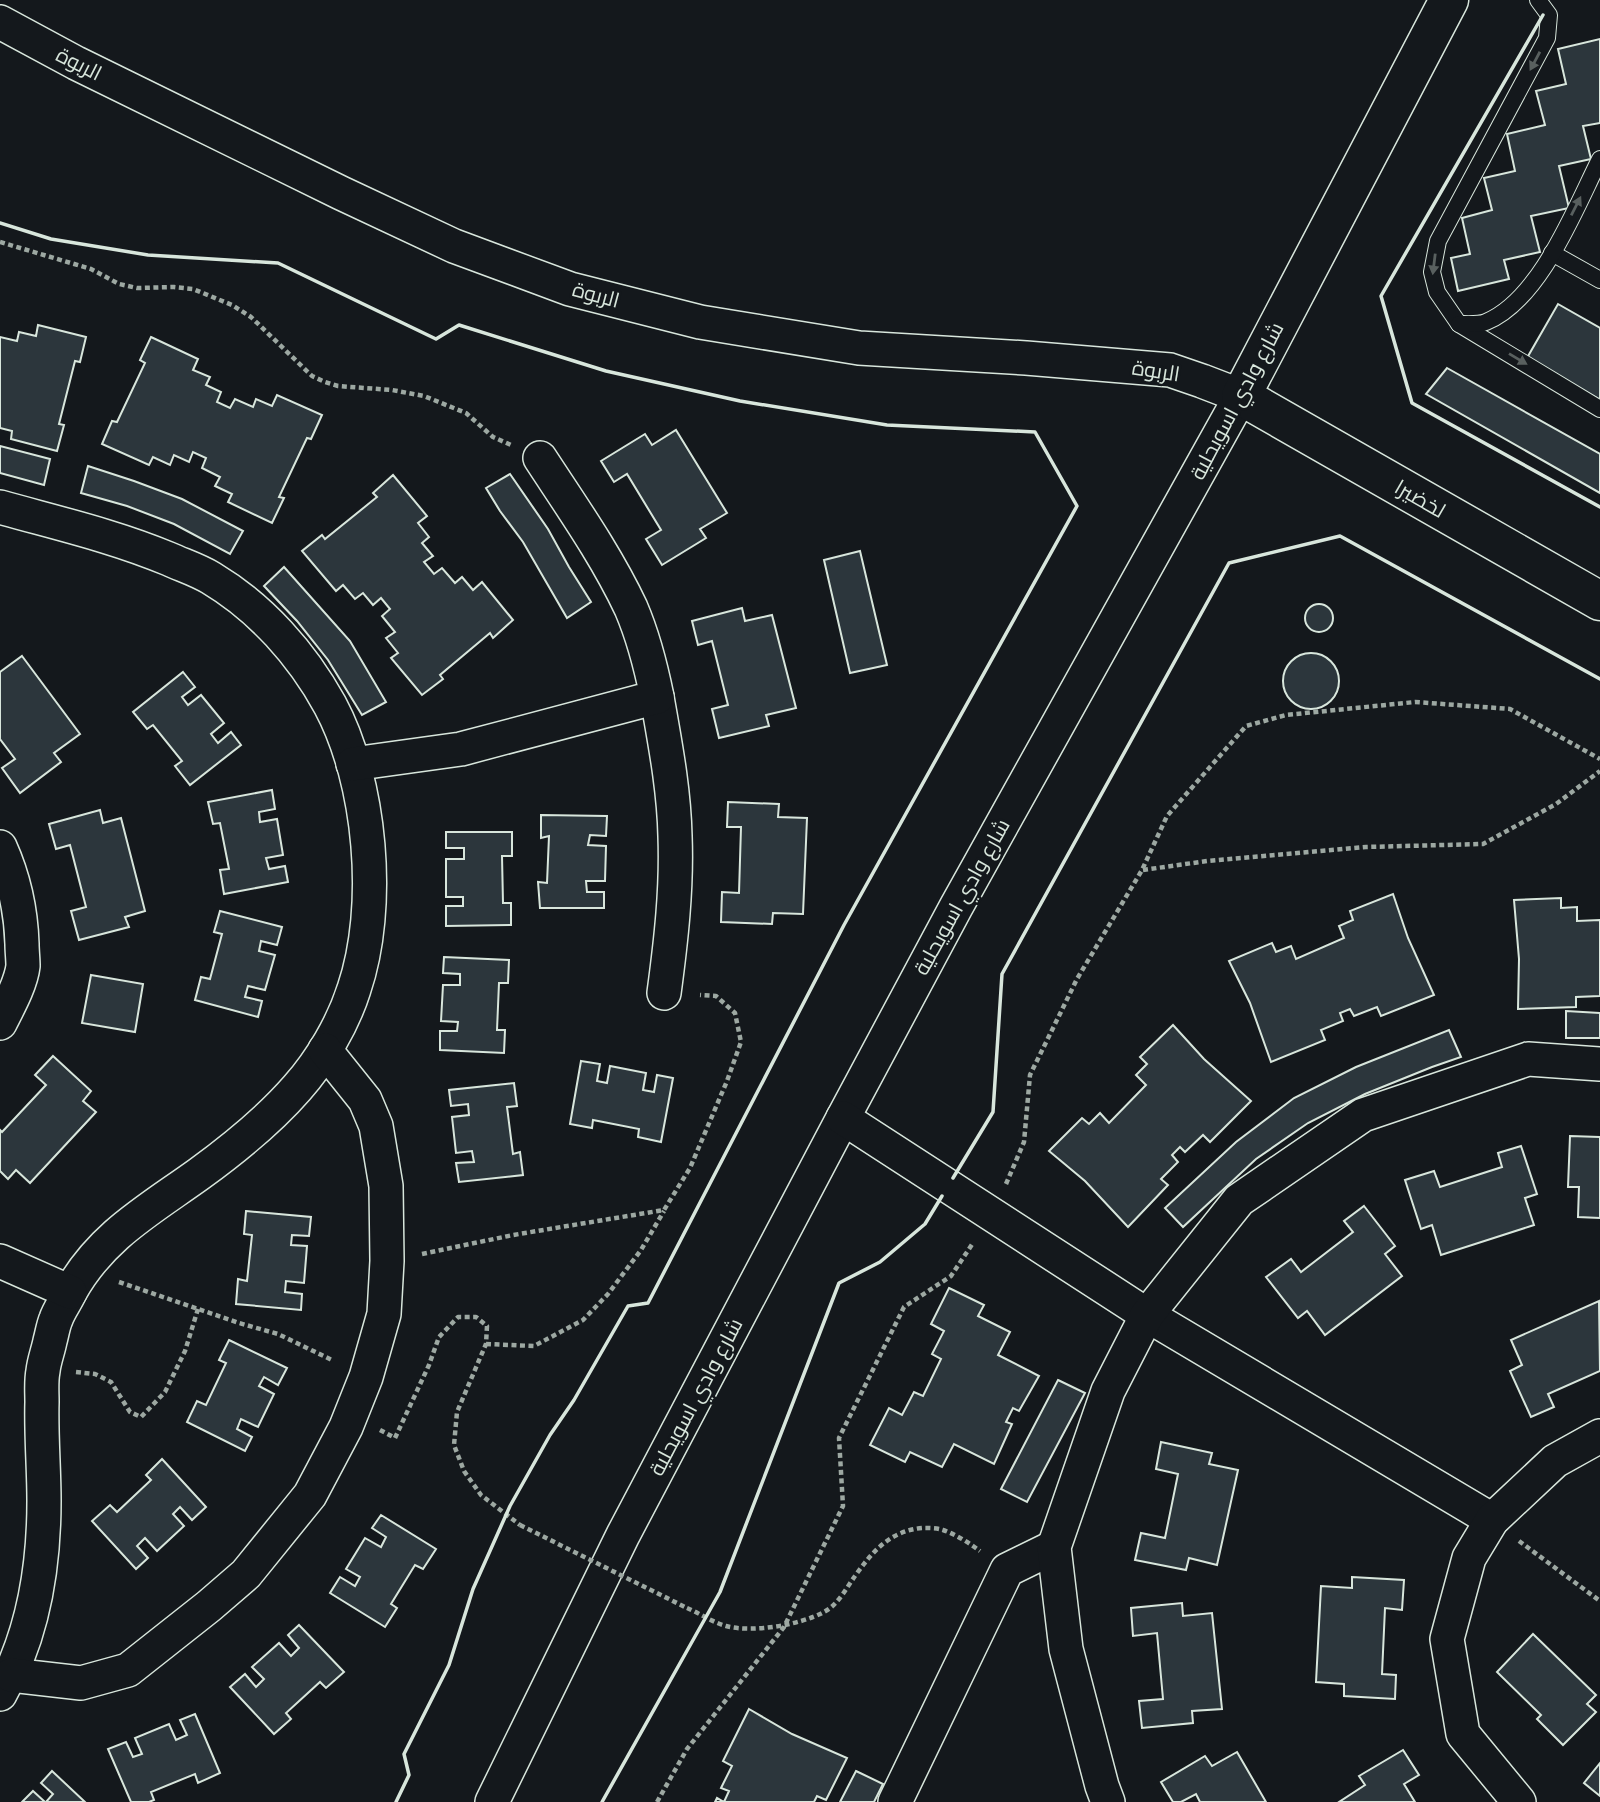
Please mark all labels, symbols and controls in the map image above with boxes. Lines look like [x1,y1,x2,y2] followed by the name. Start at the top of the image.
[52,40,107,86] street label: الربوة
[1529,52,1541,72] one-way arrow
[1571,196,1582,216] one-way arrow
[1429,253,1440,275] one-way arrow
[570,274,623,314] street label: الربوة
[1183,317,1292,486] street label: شارع وادي اسويحلية
[1130,352,1182,388] street label: الربوة
[1508,353,1527,366] one-way arrow
[1390,472,1451,524] street label: لخضيرا
[907,813,1018,981] street label: شارع وادي اسويحلية
[642,1313,751,1482] street label: شارع وادي اسويحلية

